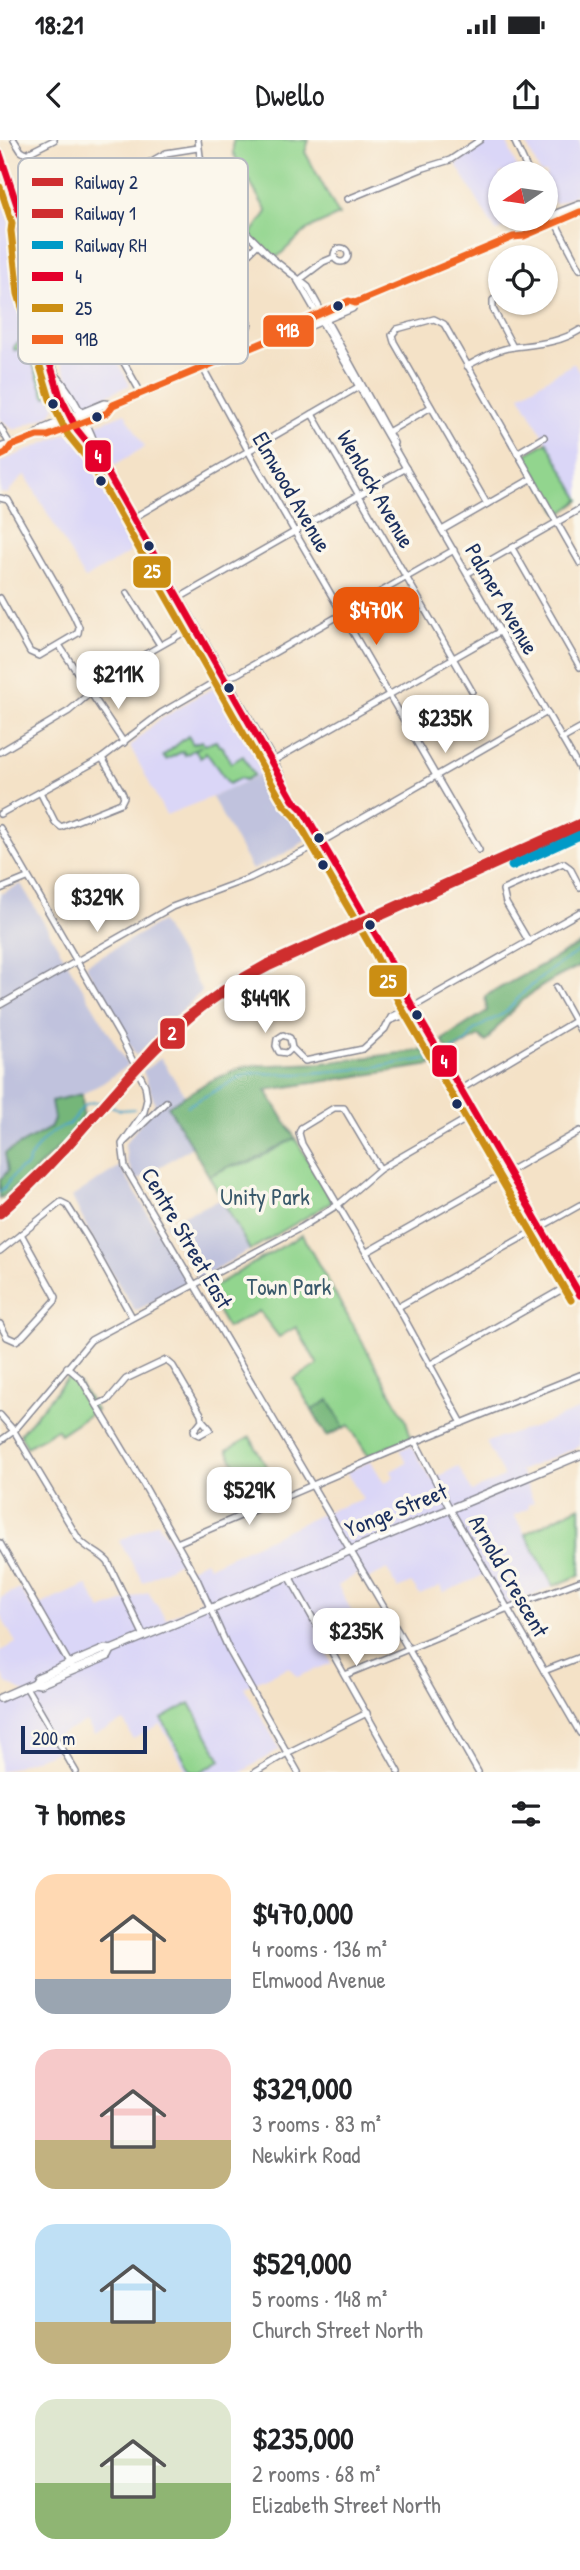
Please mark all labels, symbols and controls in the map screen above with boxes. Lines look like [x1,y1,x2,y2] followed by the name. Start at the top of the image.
[35,7,83,42] text: 18:21
[255,73,325,116] text: Dwello
[35,76,73,114] icon: back
[507,76,545,114] icon: share
[18,158,248,364] legend
[488,161,558,231] north arrow
[488,161,558,315] map controls
[75,169,138,195] text: Railway 2
[75,200,136,226] text: Railway 1
[75,232,147,258] text: Railway RH
[488,245,558,315] button: locate
[75,263,82,289] text: 4
[75,295,92,321] text: 25
[331,299,345,313] unlabelled marker
[262,314,315,348] line badge: 91B
[276,317,300,343] text: 91B
[75,326,99,352] text: 91B
[46,397,60,411] unlabelled marker
[90,410,104,424] unlabelled marker
[330,424,423,553] street label: Wenlock Avenue
[246,426,339,557] street label: Elmwood Avenue
[84,439,112,473] line badge: 4
[94,443,102,469] text: 4
[94,474,108,488] unlabelled marker
[458,538,547,660] street label: Palmer Avenue
[142,539,156,553] unlabelled marker
[132,555,172,589] line badge: 25
[144,558,161,584] text: 25
[327,588,425,647] pin: $470K
[349,594,403,625] text: $470K
[69,652,167,711] pin: $211K
[92,658,144,689] text: $211K
[222,681,236,695] unlabelled marker
[396,696,494,755] pin: $235K
[418,702,472,733] text: $235K
[312,831,326,845] unlabelled marker
[316,858,330,872] unlabelled marker
[48,874,146,934] pin: $329K
[70,881,124,912] text: $329K
[363,918,377,932] unlabelled marker
[368,964,408,998] line badge: 25
[380,968,397,994] text: 25
[216,976,314,1035] pin: $449K
[240,982,290,1013] text: $449K
[410,1008,424,1022] unlabelled marker
[159,1017,186,1050] line badge: 2
[168,1020,177,1046] text: 2
[431,1044,458,1078] line badge: 4
[440,1048,448,1074] text: 4
[450,1097,464,1111] unlabelled marker
[134,1162,241,1315] street label: Centre Street East
[220,1181,310,1212] park label: Unity Park
[247,1271,332,1302] park label: Town Park
[200,1468,298,1527] pin: $529K
[223,1474,275,1505] text: $529K
[340,1475,453,1544] street label: Yonge Street
[462,1509,557,1643] street label: Arnold Crescent
[307,1608,405,1668] pin: $235K
[329,1615,383,1646] text: $235K
[21,1723,147,1755] scale bar
[32,1725,75,1751] text: 200 m
[35,1794,125,1834] text: 7 homes
[507,1795,545,1833] icon: filters
[252,1893,353,1933] text: $470,000
[91,1902,175,1986] icon: home
[252,1933,387,1964] text: 4 rooms · 136 m²
[252,1964,386,1995] text: Elmwood Avenue
[252,2068,352,2108] text: $329,000
[91,2077,175,2161] icon: home
[252,2108,381,2139] text: 3 rooms · 83 m²
[252,2139,360,2170] text: Newkirk Road
[252,2243,351,2283] text: $529,000
[91,2252,175,2336] icon: home
[252,2283,387,2314] text: 5 rooms · 148 m²
[252,2314,423,2345] text: Church Street North
[252,2418,354,2458] text: $235,000
[91,2427,175,2511] icon: home
[252,2458,380,2489] text: 2 rooms · 68 m²
[252,2489,441,2520] text: Elizabeth Street North

